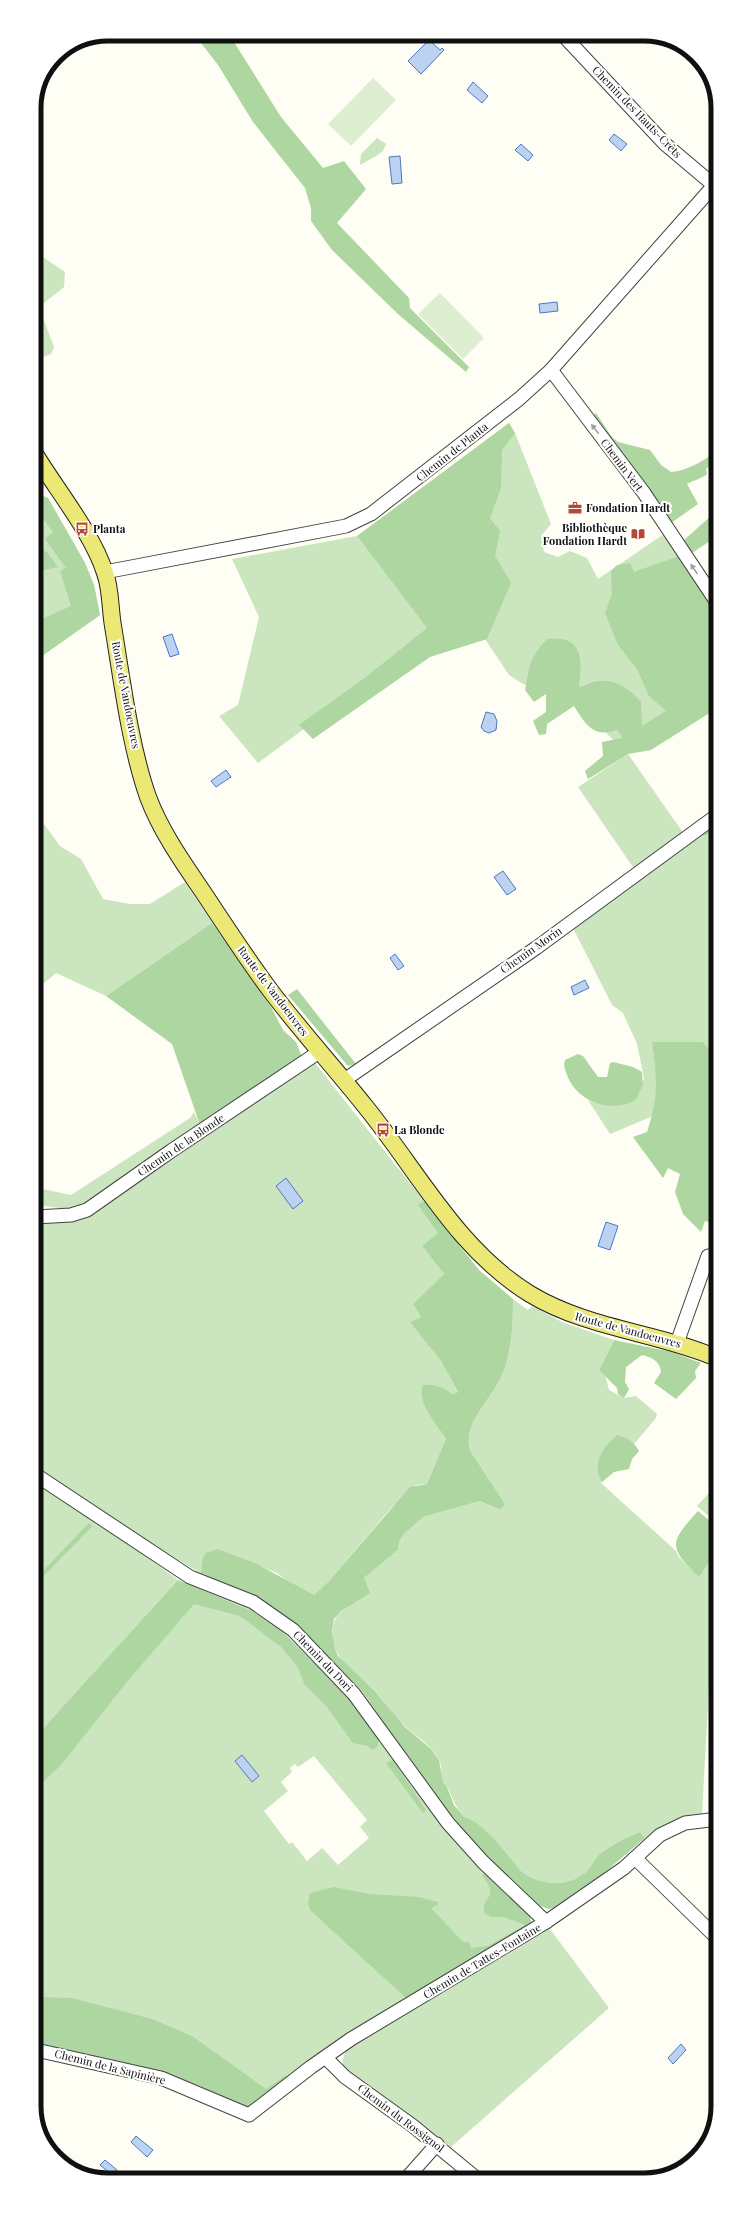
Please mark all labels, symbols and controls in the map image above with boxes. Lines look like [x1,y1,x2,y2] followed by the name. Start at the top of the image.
[589,62,685,161] street label: Chemin des Hauts-Crêts
[413,418,491,484] street label: Chemin de Planta
[591,423,599,434] one-way arrow
[598,435,647,494] street label: Chemin Vert
[567,500,583,516] office icon: Fondation Hardt
[586,500,670,515] place label: Fondation Hardt
[543,520,627,548] place label: Bibliothèque Fondation Hardt
[74,521,90,537] bus stop icon: Planta
[93,521,126,536] place label: Planta
[630,526,646,542] library icon: Bibliothèque Fondation Hardt
[691,563,698,575] one-way arrow
[109,640,144,750] street label: Route de Vandoeuvres
[497,923,565,976] street label: Chemin Morin
[235,943,312,1039] street label: Route de Vandoeuvres
[134,1110,227,1179] street label: Chemin de la Blonde
[375,1122,391,1138] bus stop icon: La Blonde
[394,1122,445,1137] place label: La Blonde
[573,1308,683,1351] street label: Route de Vandoeuvres
[290,1627,356,1694] street label: Chemin du Dori
[420,1919,544,2002] street label: Chemin de Tattes-Fontaine
[53,2045,168,2088] street label: Chemin de la Sapinière
[355,2080,448,2155] street label: Chemin du Rossignol

